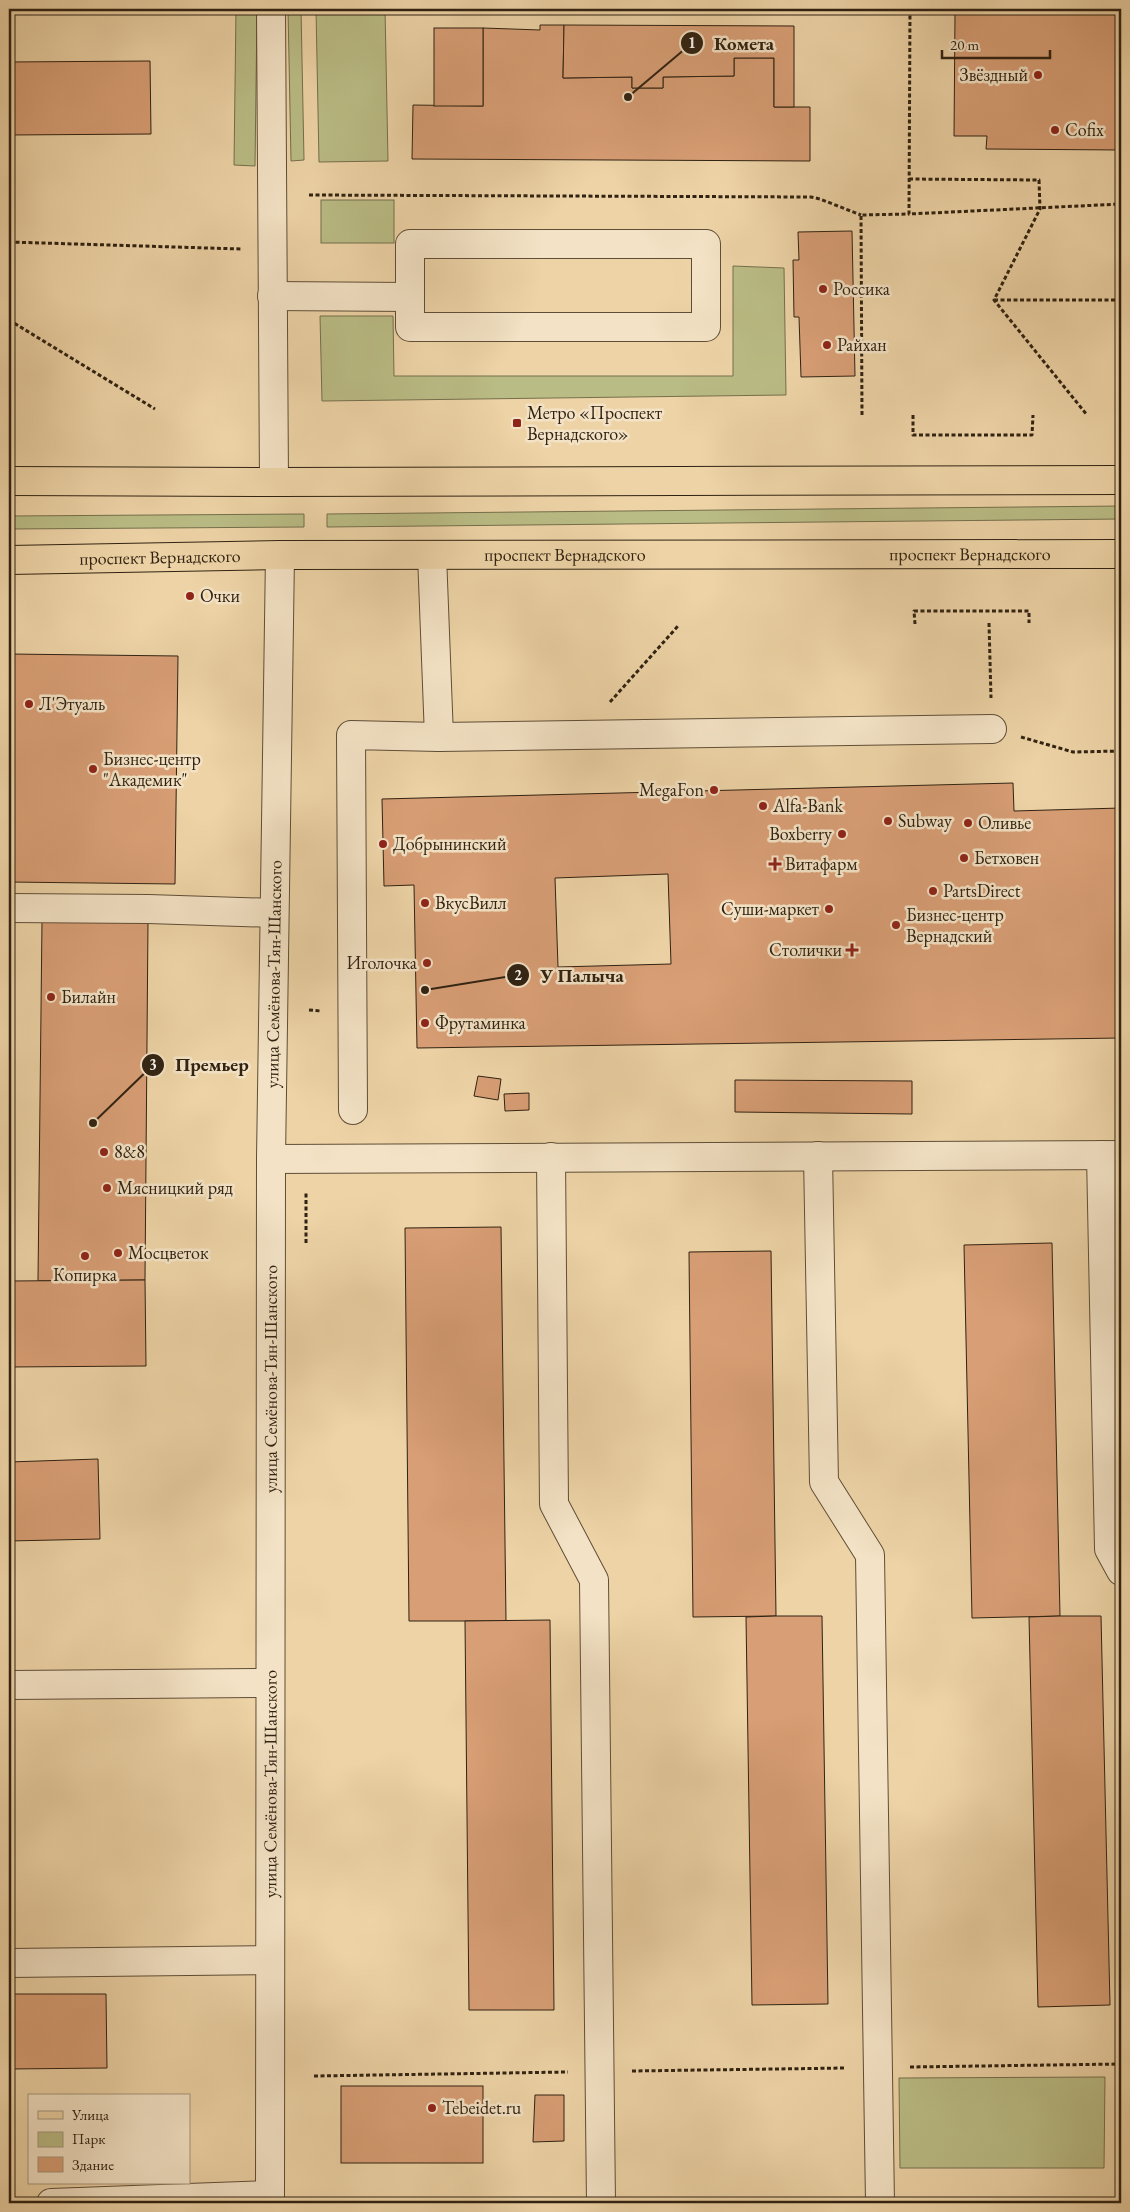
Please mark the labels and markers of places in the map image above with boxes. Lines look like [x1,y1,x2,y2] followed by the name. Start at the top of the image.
[679,26,784,60] callout: Комета
[959,63,1028,86] place label: Звёздный
[1032,69,1044,81] marker: Звёздный
[1065,118,1104,141] place label: Cofix
[1049,124,1061,136] marker: Cofix
[833,277,891,300] place label: Россика
[817,283,829,295] marker: Россика
[837,333,887,356] place label: Райхан
[821,339,833,351] marker: Райхан
[527,401,663,445] place label: Метро «Проспект Вернадского»
[511,417,523,429] marker: Метро «Проспект Вернадского»
[200,584,240,607] place label: Очки
[184,590,196,602] marker: Очки
[39,692,105,715] place label: Л'Этуаль
[23,698,35,710] marker: Л'Этуаль
[103,747,201,791] place label: Бизнес-центр "Академик"
[87,763,99,775] marker: Бизнес-центр "Академик"
[639,778,704,801] place label: MegaFon
[708,784,720,796] marker: MegaFon
[772,794,843,817] place label: Alfa-Bank
[757,800,769,812] marker: Alfa-Bank
[898,809,952,832] place label: Subway
[978,811,1031,834] place label: Оливье
[882,815,894,827] marker: Subway
[962,817,974,829] marker: Оливье
[769,822,832,845] place label: Boxberry
[836,828,848,840] marker: Boxberry
[393,832,507,855] place label: Добрынинский
[377,838,389,850] marker: Добрынинский
[974,846,1039,869] place label: Бетховен
[785,852,858,875] place label: Витафарм
[958,852,970,864] marker: Бетховен
[769,858,781,870] marker: Витафарм
[943,879,1021,902] place label: PartsDirect
[927,885,939,897] marker: PartsDirect
[435,891,507,914] place label: ВкусВилл
[419,897,431,909] marker: ВкусВилл
[721,897,820,920] place label: Суши-маркет
[823,903,835,915] marker: Суши-маркет
[906,903,1004,947] place label: Бизнес-центр Вернадский
[890,919,902,931] marker: Бизнес-центр Вернадский
[769,938,842,961] place label: Столички
[846,944,858,956] marker: Столички
[347,951,418,974] place label: Иголочка
[421,957,433,969] marker: Иголочка
[505,958,634,992] callout: У Палыча
[61,985,116,1008] place label: Билайн
[45,991,57,1003] marker: Билайн
[435,1011,527,1034] place label: Фрутаминка
[419,1017,431,1029] marker: Фрутаминка
[140,1048,259,1082] callout: Премьер
[114,1140,145,1163] place label: 8&8
[98,1146,110,1158] marker: 8&8
[117,1176,233,1199] place label: Мясницкий ряд
[101,1182,113,1194] marker: Мясницкий ряд
[128,1241,209,1264] place label: Мосцветок
[112,1247,124,1259] marker: Мосцветок
[79,1250,91,1262] marker: Копирка
[53,1263,118,1286] place label: Копирка
[442,2096,522,2119] place label: Tebeidet.ru
[426,2102,438,2114] marker: Tebeidet.ru

